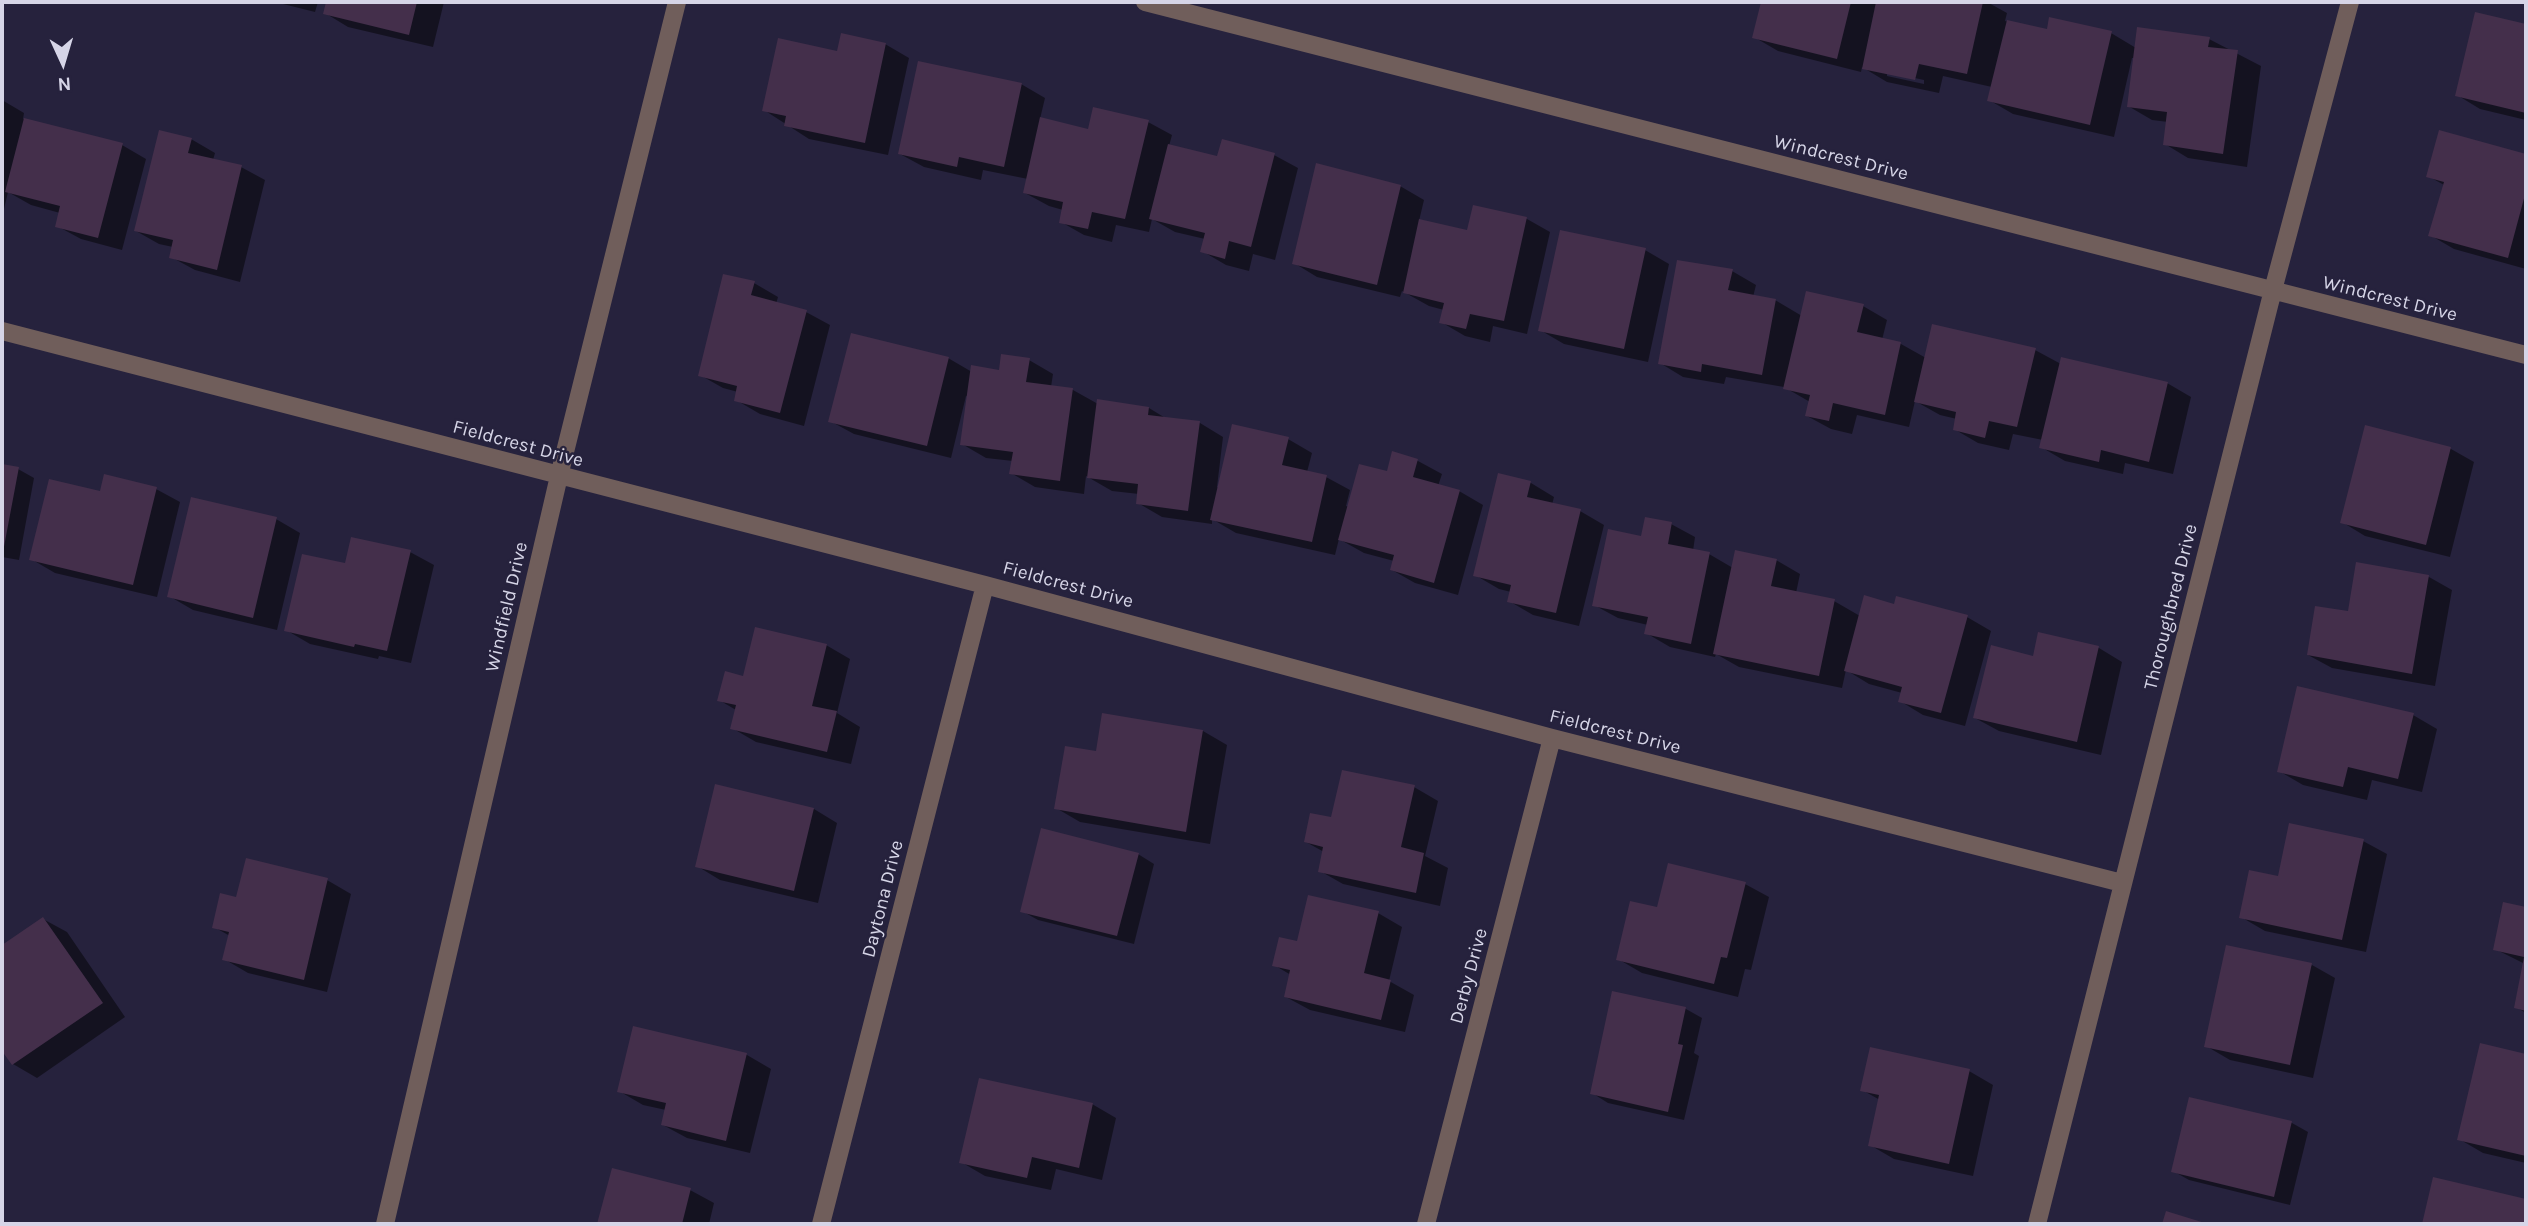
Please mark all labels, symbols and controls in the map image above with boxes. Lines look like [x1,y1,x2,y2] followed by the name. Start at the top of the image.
[28,28,98,98] north arrow
[57,73,72,95] text: N
[1771,130,1911,186] street label: Windcrest Drive
[2320,271,2460,327] street label: Windcrest Drive
[450,416,586,472] street label: Fieldcrest Drive
[2139,522,2203,692] street label: Thoroughbred Drive
[481,540,533,674] street label: Windfield Drive
[1000,557,1136,613] street label: Fieldcrest Drive
[1547,705,1683,759] street label: Fieldcrest Drive
[857,838,909,960] street label: Daytona Drive
[1445,926,1493,1026] street label: Derby Drive

